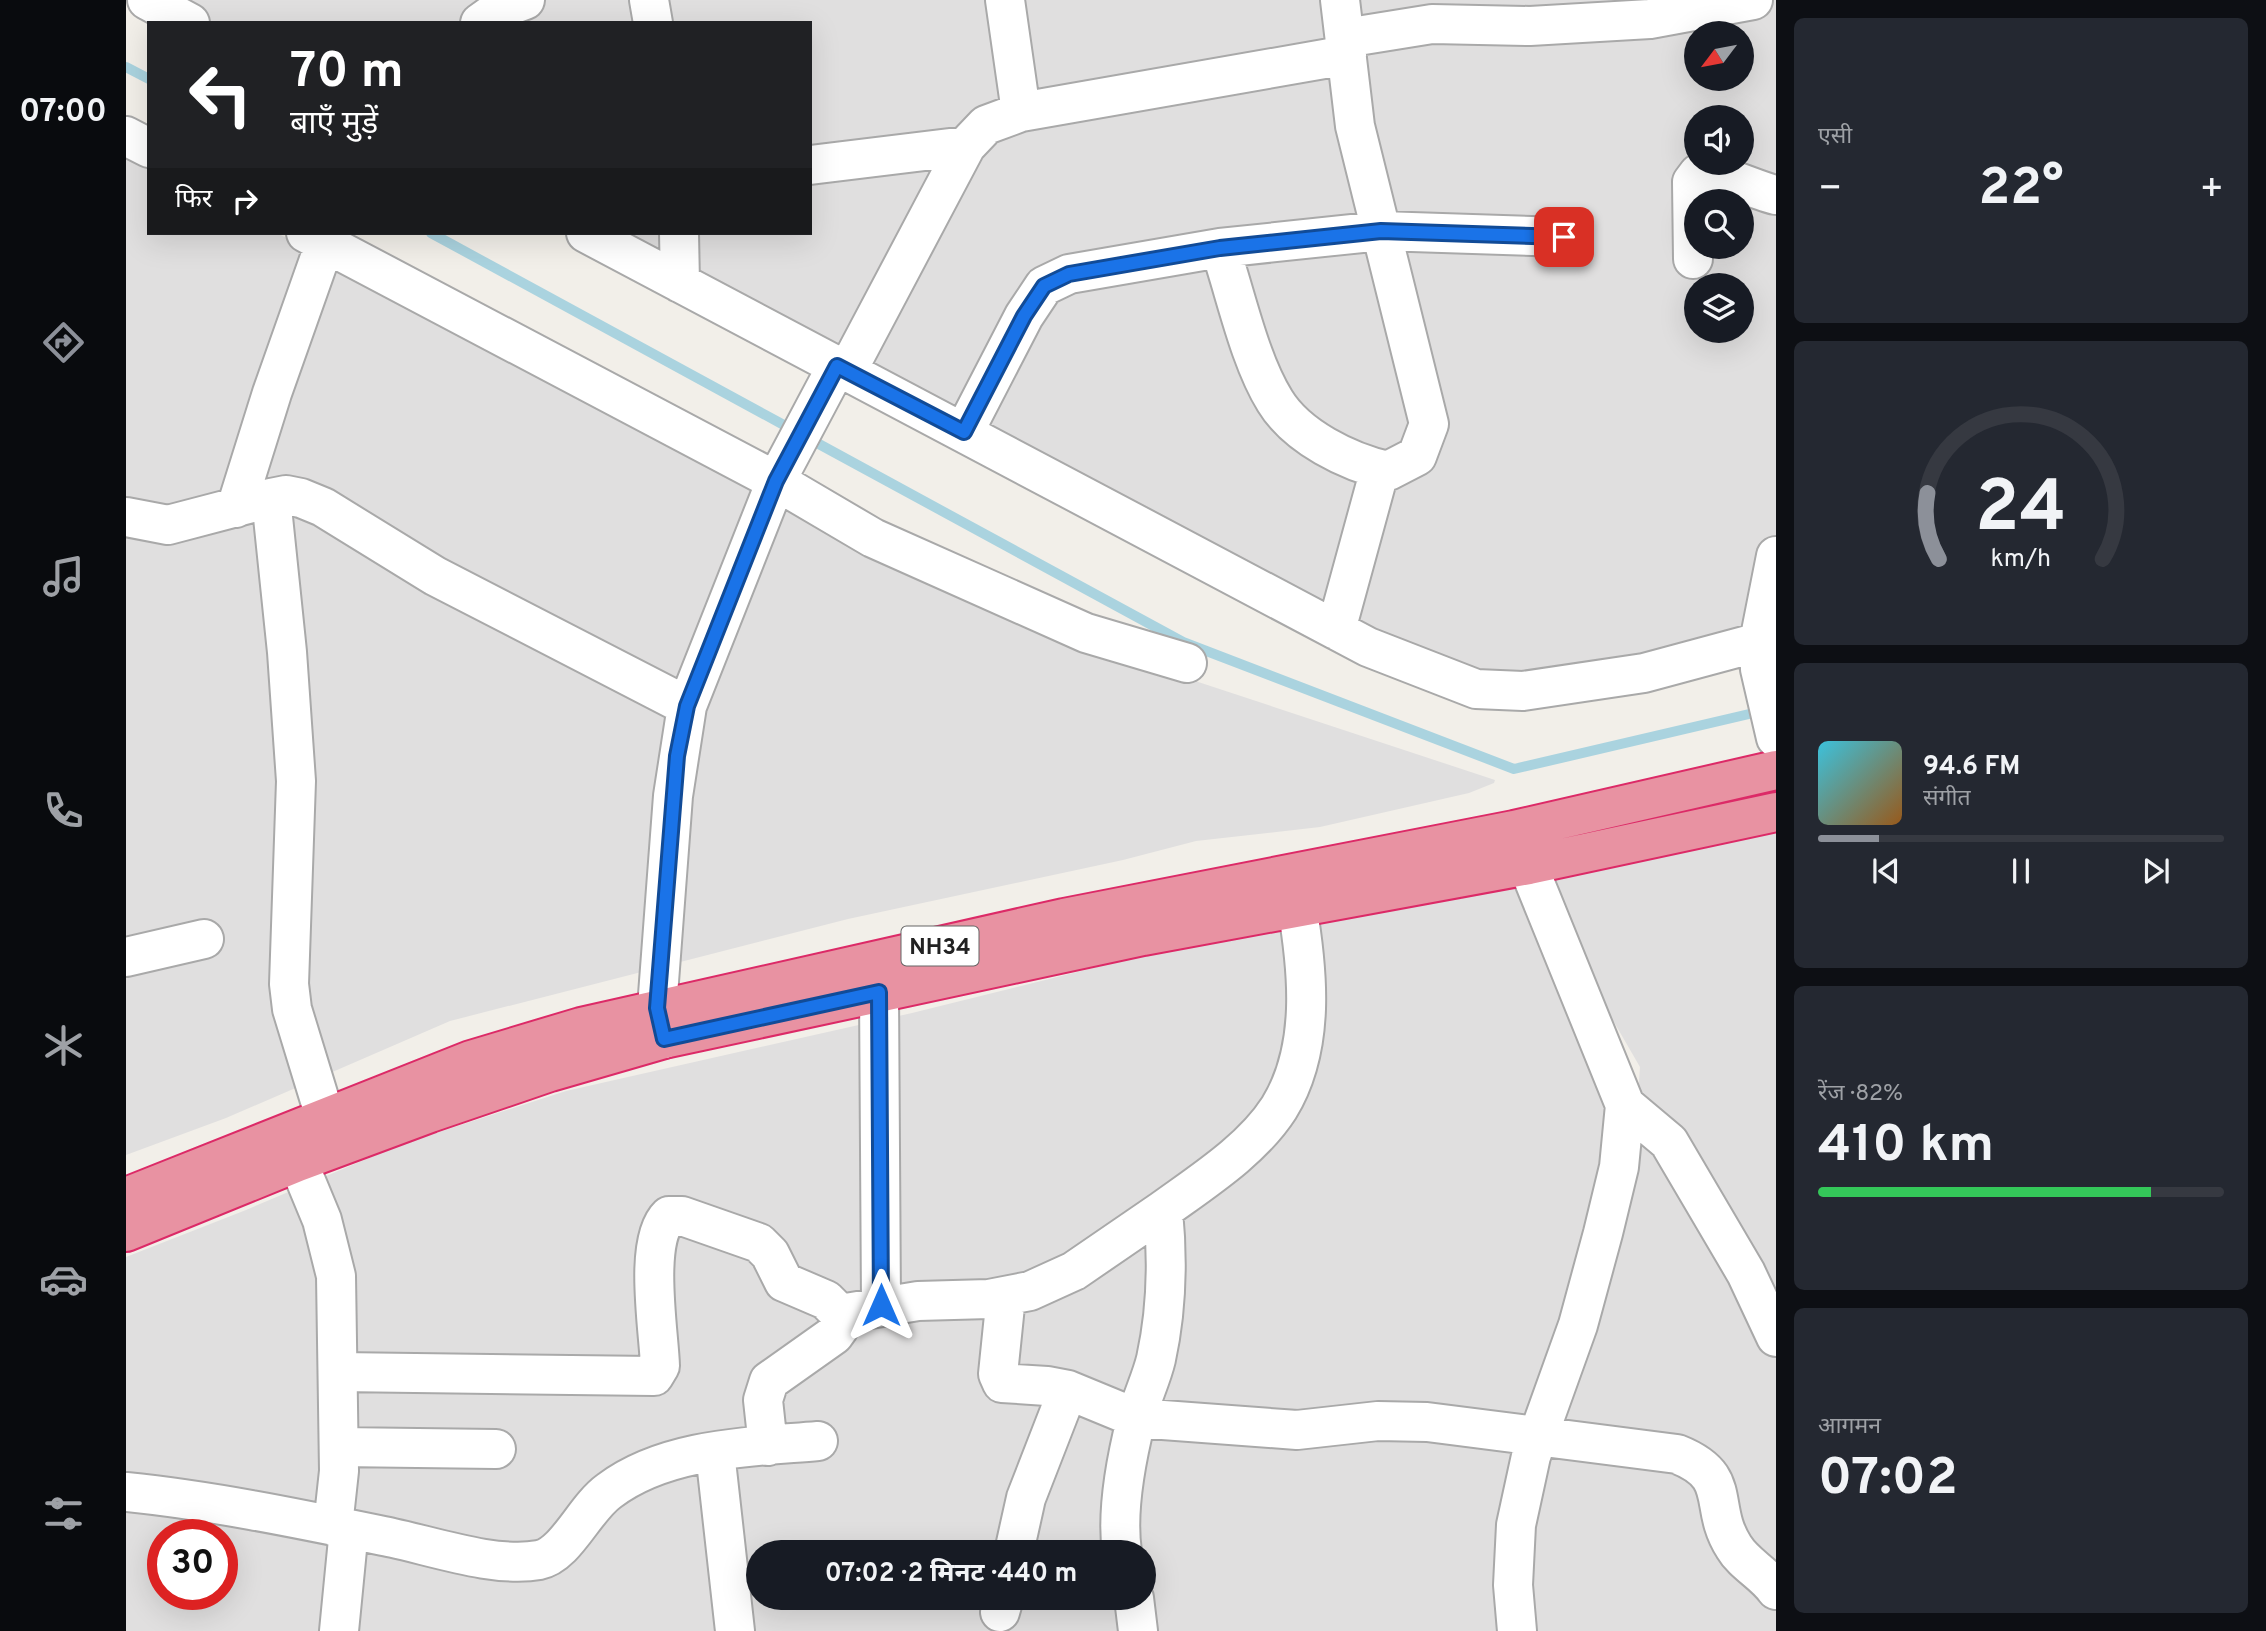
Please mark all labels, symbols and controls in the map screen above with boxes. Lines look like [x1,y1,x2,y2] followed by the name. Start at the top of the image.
[1684,21,1754,91] north arrow
[1684,21,1754,343] map controls
[290,43,404,105] text: 70 m
[175,49,266,140] icon: left
[19,93,107,133] text: 07:00
[290,105,378,145] text: बाएँ मुड़ें
[1684,105,1754,175] button: sound
[1818,123,1852,152] text: एसी
[1978,157,2064,223] text: 22°
[1818,166,1843,215] text: −
[2199,166,2224,215] text: +
[226,182,264,220] icon: right
[175,184,212,217] text: फिर
[1684,189,1754,259] button: search
[1534,207,1594,267] pin
[1545,218,1583,256] icon: arrive
[1684,273,1754,343] button: layers
[39,318,88,367] icon: directions
[1975,465,2067,557] text: 24
[1991,544,2051,576] text: km/h
[39,552,88,601] icon: music
[1923,751,2020,784] text: 94.6 FM
[1923,785,1971,814] text: संगीत
[39,786,88,835] icon: phone
[1867,852,1905,890] icon: previous
[2002,852,2040,890] icon: pause
[2137,852,2175,890] icon: next
[902,926,978,965] road number: NH34
[39,1021,88,1070] icon: climate
[1818,1080,1903,1109] text: रेंज · 82%
[1818,1114,1994,1180] text: 410 km
[39,1255,88,1304] icon: car
[844,1268,918,1342] position arrow
[1818,1413,1881,1442] text: आगमन
[1818,1447,1958,1513] text: 07:02
[39,1489,88,1538] icon: filters
[147,1519,238,1610] speed limit sign: 30
[825,1558,1077,1591] text: 07:02 · 2 मिनट · 440 m

